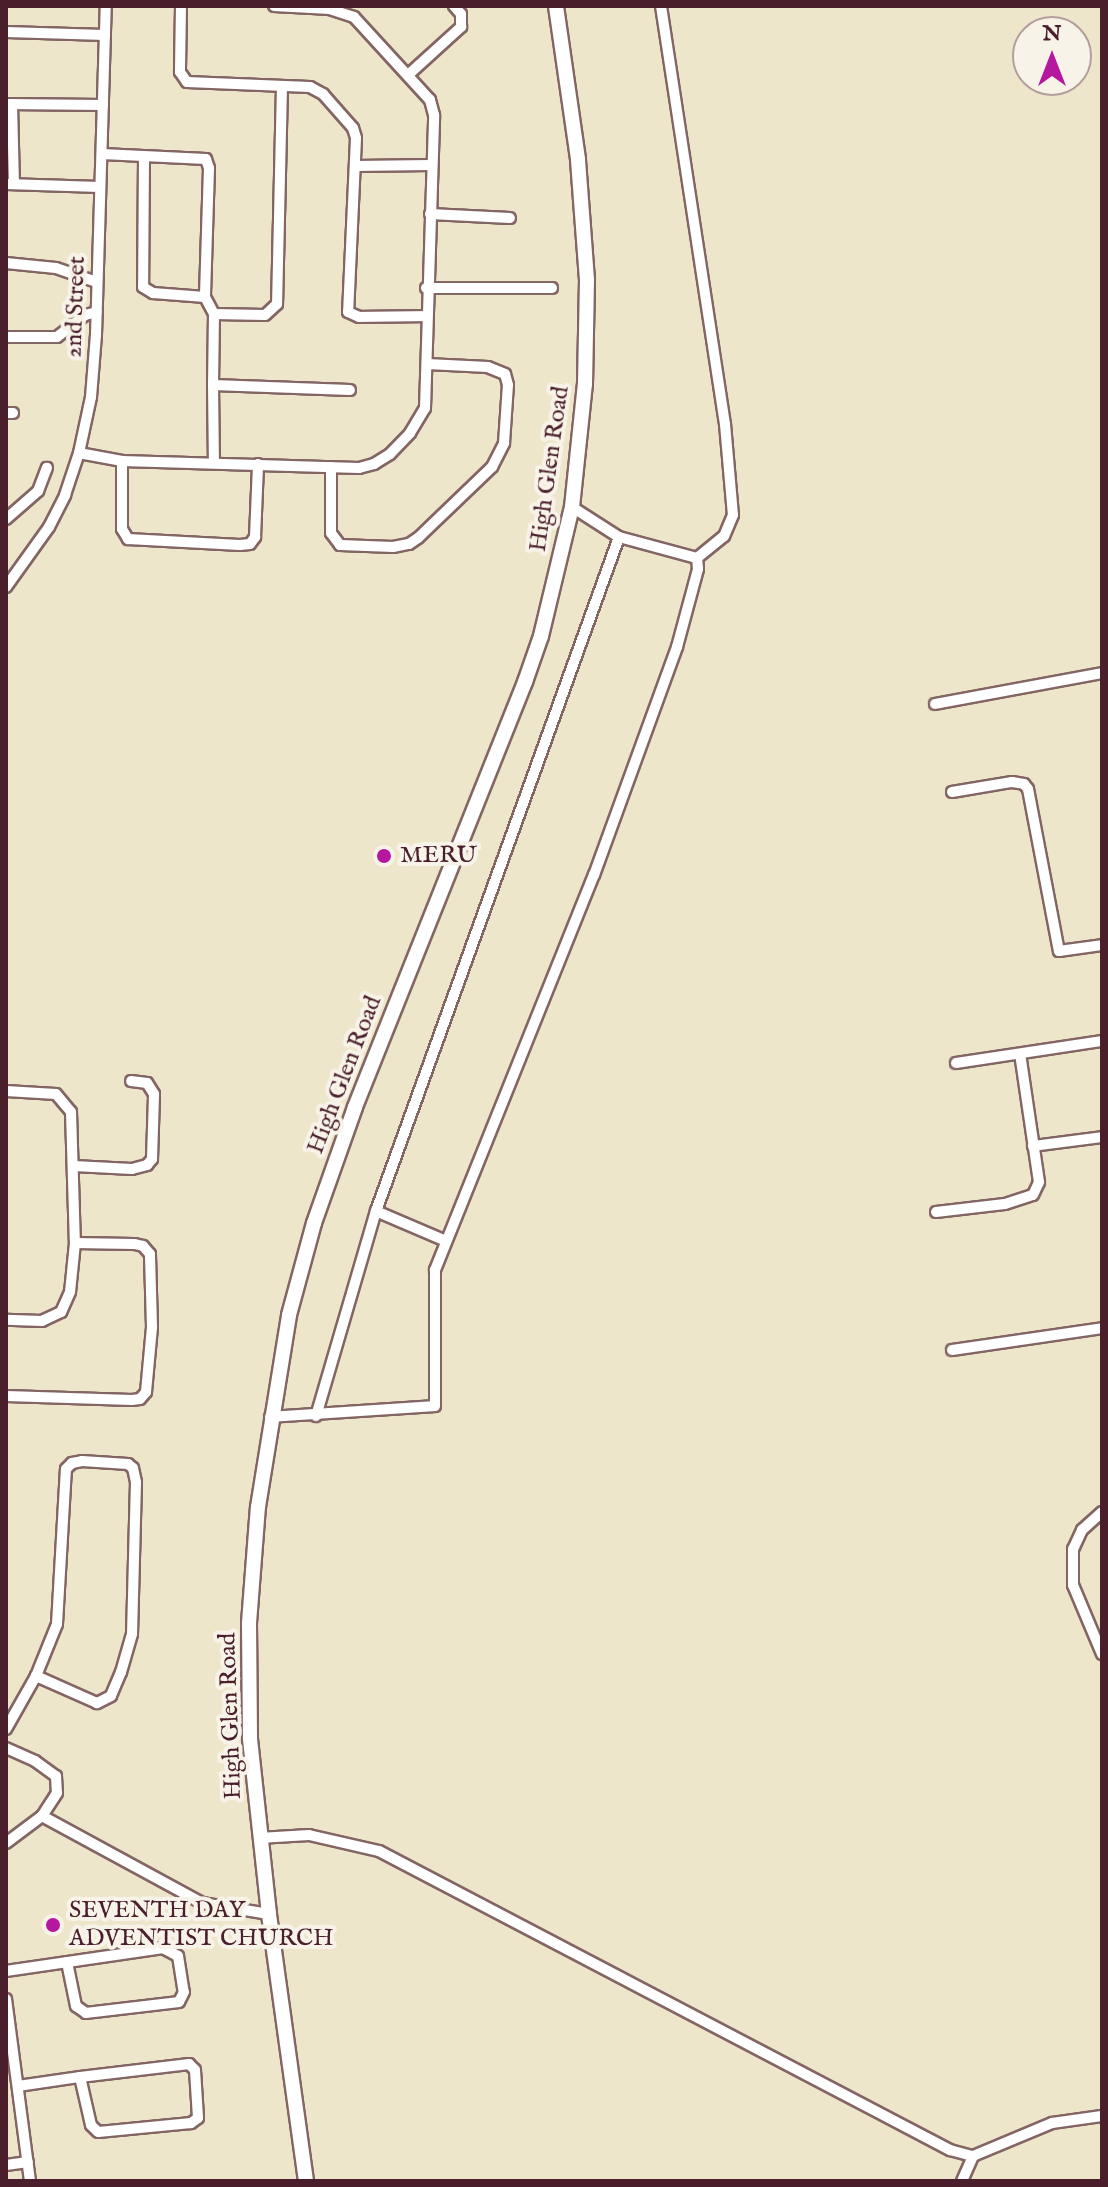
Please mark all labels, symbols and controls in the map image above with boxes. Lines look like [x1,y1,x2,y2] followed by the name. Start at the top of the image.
[1012,16,1092,96] north arrow
[1042,20,1062,48] text: N
[60,256,92,358] street label: 2nd Street
[524,384,576,554] street label: High Glen Road
[400,842,477,870] place label: MERU
[375,847,393,865] marker: MERU
[302,992,388,1158] street label: High Glen Road
[214,1632,248,1800] street label: High Glen Road
[69,1897,334,1953] place label: SEVENTH DAY ADVENTIST CHURCH
[44,1916,62,1934] marker: SEVENTH DAY ADVENTIST CHURCH

